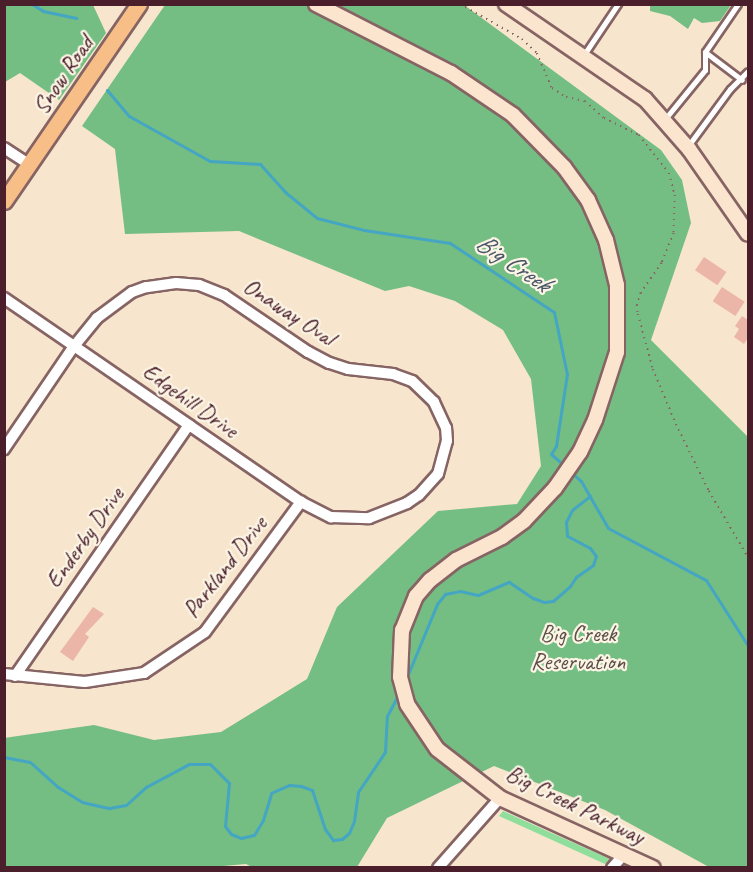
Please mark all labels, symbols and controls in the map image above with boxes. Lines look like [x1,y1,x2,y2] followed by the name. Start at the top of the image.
[26,30,100,120] street label: Snow Road
[470,227,556,299] water label: Big Creek
[238,272,340,352] street label: Onaway Oval
[136,357,244,445] street label: Edgehill Drive
[40,482,130,594] street label: Enderby Drive
[176,511,274,623] street label: Parkland Drive
[531,620,625,676] park label: Big Creek Reservation
[501,759,649,851] street label: Big Creek Parkway

